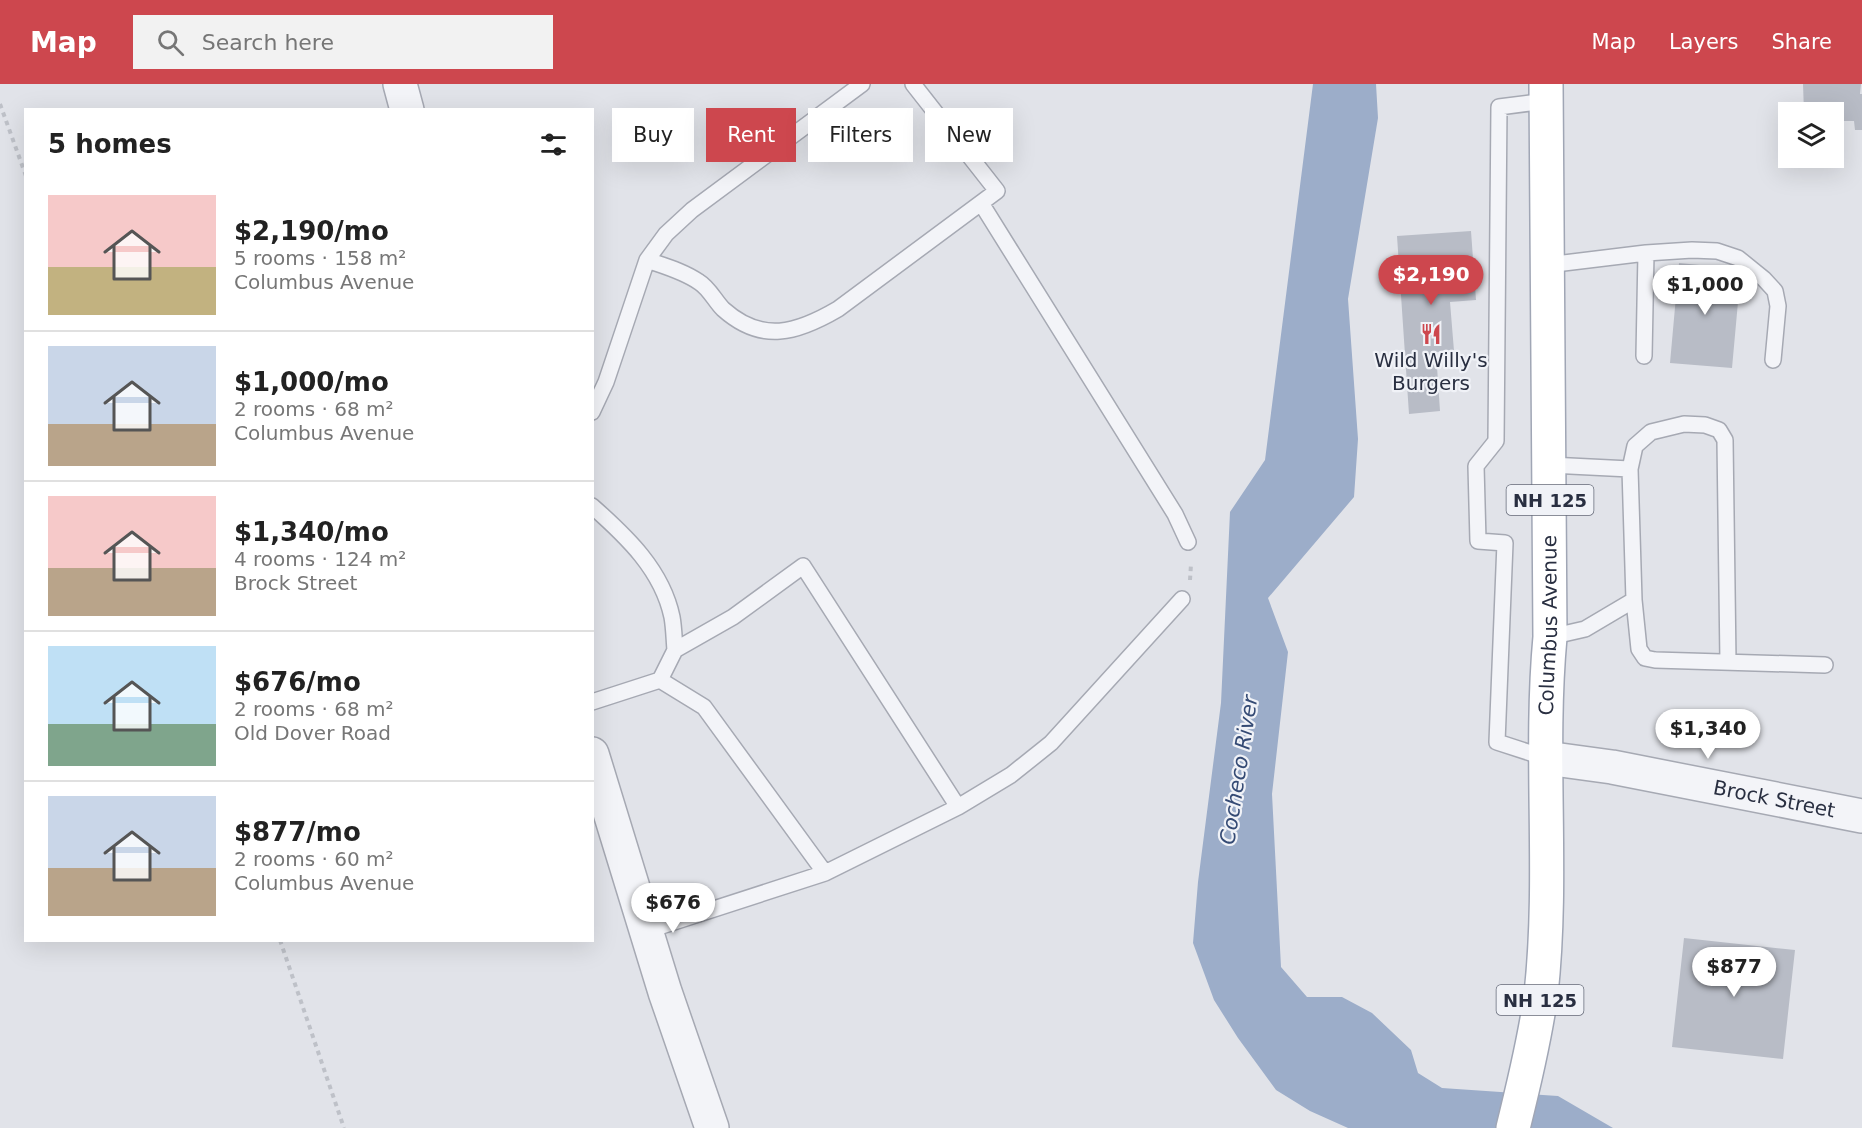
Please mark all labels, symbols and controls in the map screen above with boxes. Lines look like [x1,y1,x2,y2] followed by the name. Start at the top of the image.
[133,15,553,69] search box
[30,26,97,59] text: Map
[154,26,187,59] icon: search
[202,30,334,55] text: Search here
[1592,30,1636,54] text: Map
[1669,30,1738,54] text: Layers
[1771,30,1832,54] text: Share
[1778,102,1844,168] map controls
[1778,102,1844,168] button: layers
[612,108,694,162] chip: Buy
[706,108,796,162] chip: Rent
[808,108,913,162] chip: Filters
[925,108,1013,162] chip: New
[537,128,570,161] icon: filters
[48,129,172,159] text: 5 homes
[234,216,389,246] text: $2,190/mo
[96,219,168,291] icon: home
[234,246,406,270] text: 5 rooms · 158 m²
[1382,255,1480,306] pin: $2,190
[1392,262,1470,286] text: $2,190
[1656,265,1754,316] pin: $1,000
[234,270,414,294] text: Columbus Avenue
[1666,272,1744,296] text: $1,000
[1419,322,1443,346] restaurant icon: Wild Willy's Burgers
[1374,348,1488,395] place label: Wild Willy's Burgers
[234,367,389,397] text: $1,000/mo
[96,370,168,442] icon: home
[234,397,394,421] text: 2 rooms · 68 m²
[234,421,414,445] text: Columbus Avenue
[1506,485,1594,515] road number: NH 125
[234,517,389,547] text: $1,340/mo
[96,520,168,592] icon: home
[1534,535,1562,716] street label: Columbus Avenue
[234,547,406,571] text: 4 rooms · 124 m²
[234,571,357,595] text: Brock Street
[234,667,361,697] text: $676/mo
[96,670,168,742] icon: home
[1215,692,1263,846] water label: Cocheco River
[234,697,394,721] text: 2 rooms · 68 m²
[1659,709,1757,760] pin: $1,340
[1669,716,1747,740] text: $1,340
[234,721,391,745] text: Old Dover Road
[1711,775,1837,822] street label: Brock Street
[234,817,361,847] text: $877/mo
[96,820,168,892] icon: home
[234,847,394,871] text: 2 rooms · 60 m²
[234,871,414,895] text: Columbus Avenue
[637,883,709,934] pin: $676
[645,890,701,914] text: $676
[1698,947,1770,998] pin: $877
[1706,954,1762,978] text: $877
[1496,985,1584,1015] road number: NH 125

